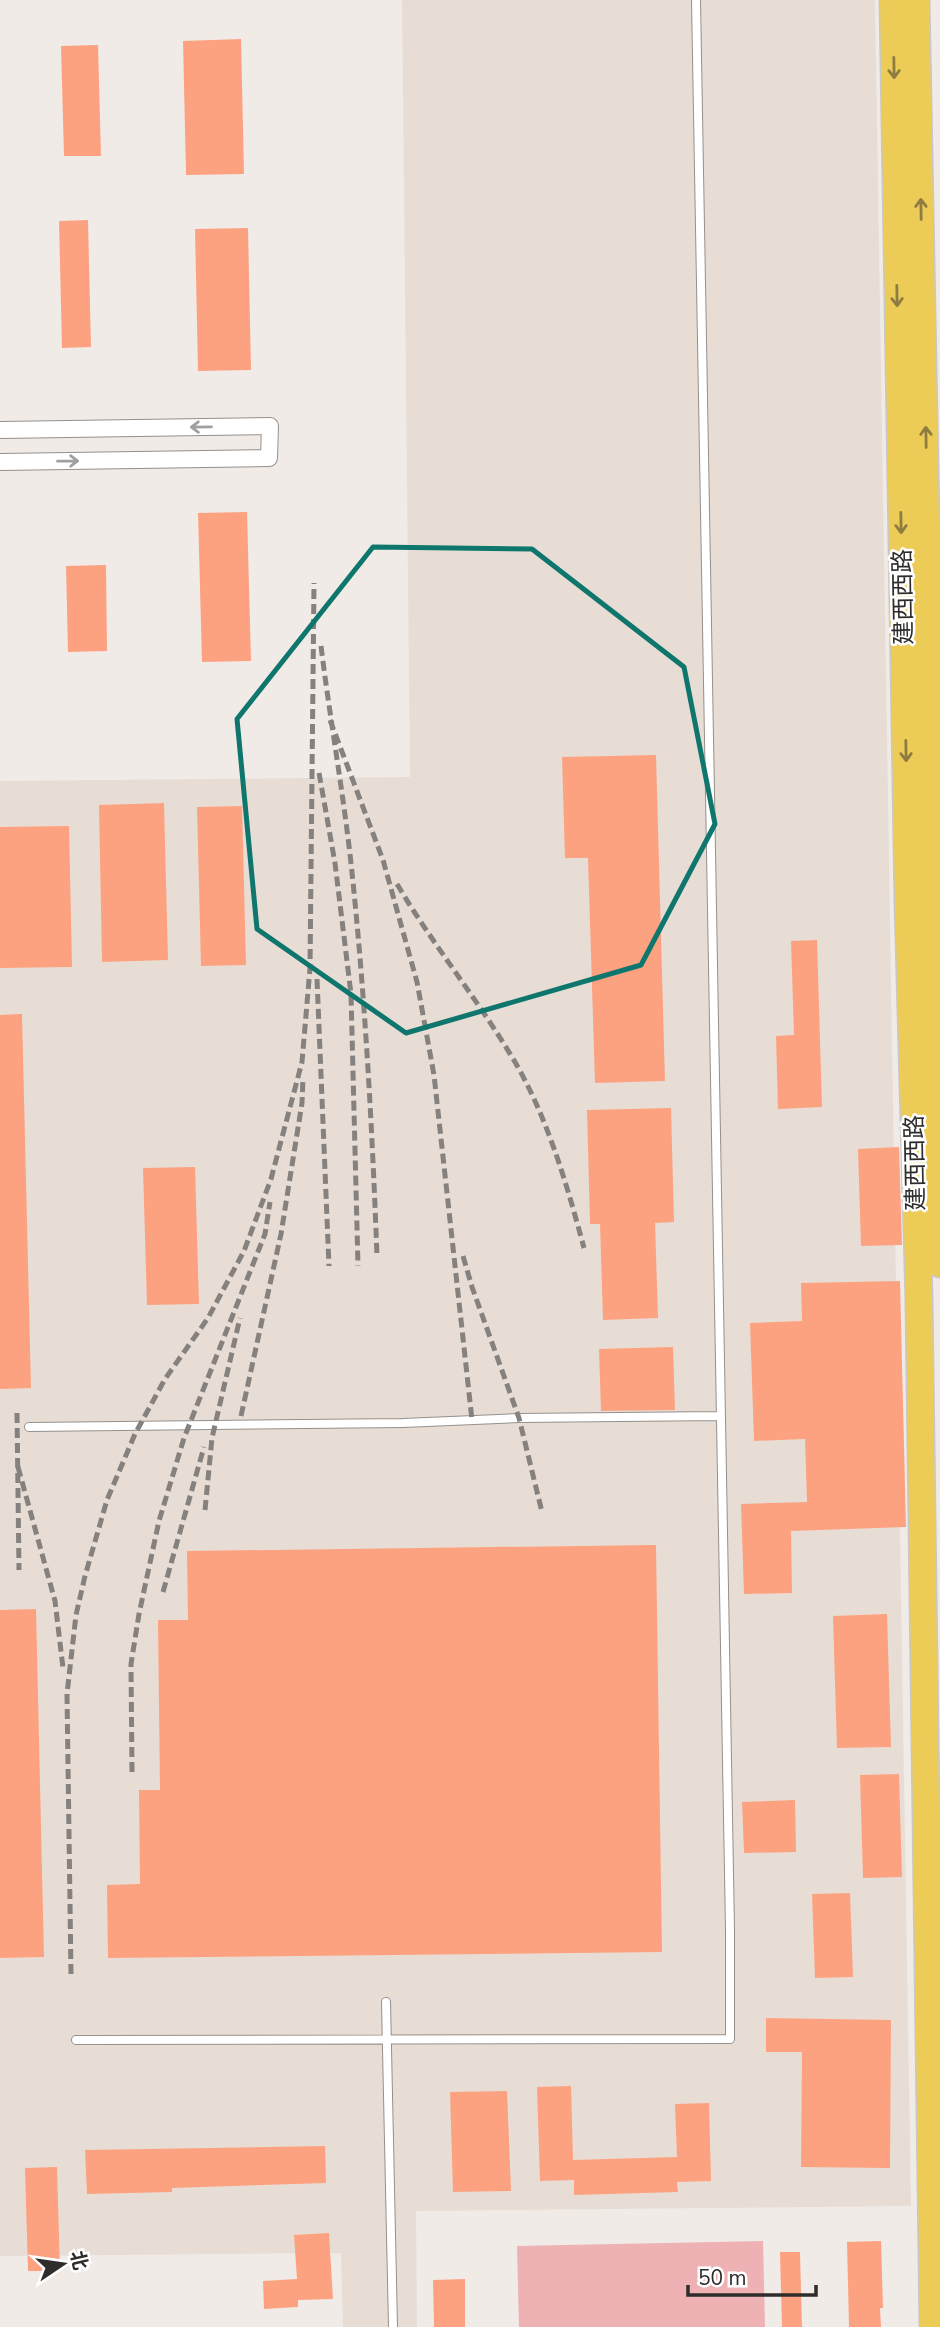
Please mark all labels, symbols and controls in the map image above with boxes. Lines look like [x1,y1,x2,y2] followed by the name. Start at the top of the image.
[887,56,901,79] one-way arrow
[914,198,927,221] one-way arrow
[891,284,904,307] one-way arrow
[190,420,213,434] one-way arrow
[919,425,932,448] one-way arrow
[56,454,79,468] one-way arrow
[895,511,908,534] one-way arrow
[886,549,920,645] street label: 建西西路
[899,739,912,762] one-way arrow
[898,1115,932,1211] street label: 建西西路
[28,2229,98,2299] north arrow
[64,2248,93,2273] text: 北
[688,2254,816,2298] scale bar
[698,2264,747,2292] text: 50 m

